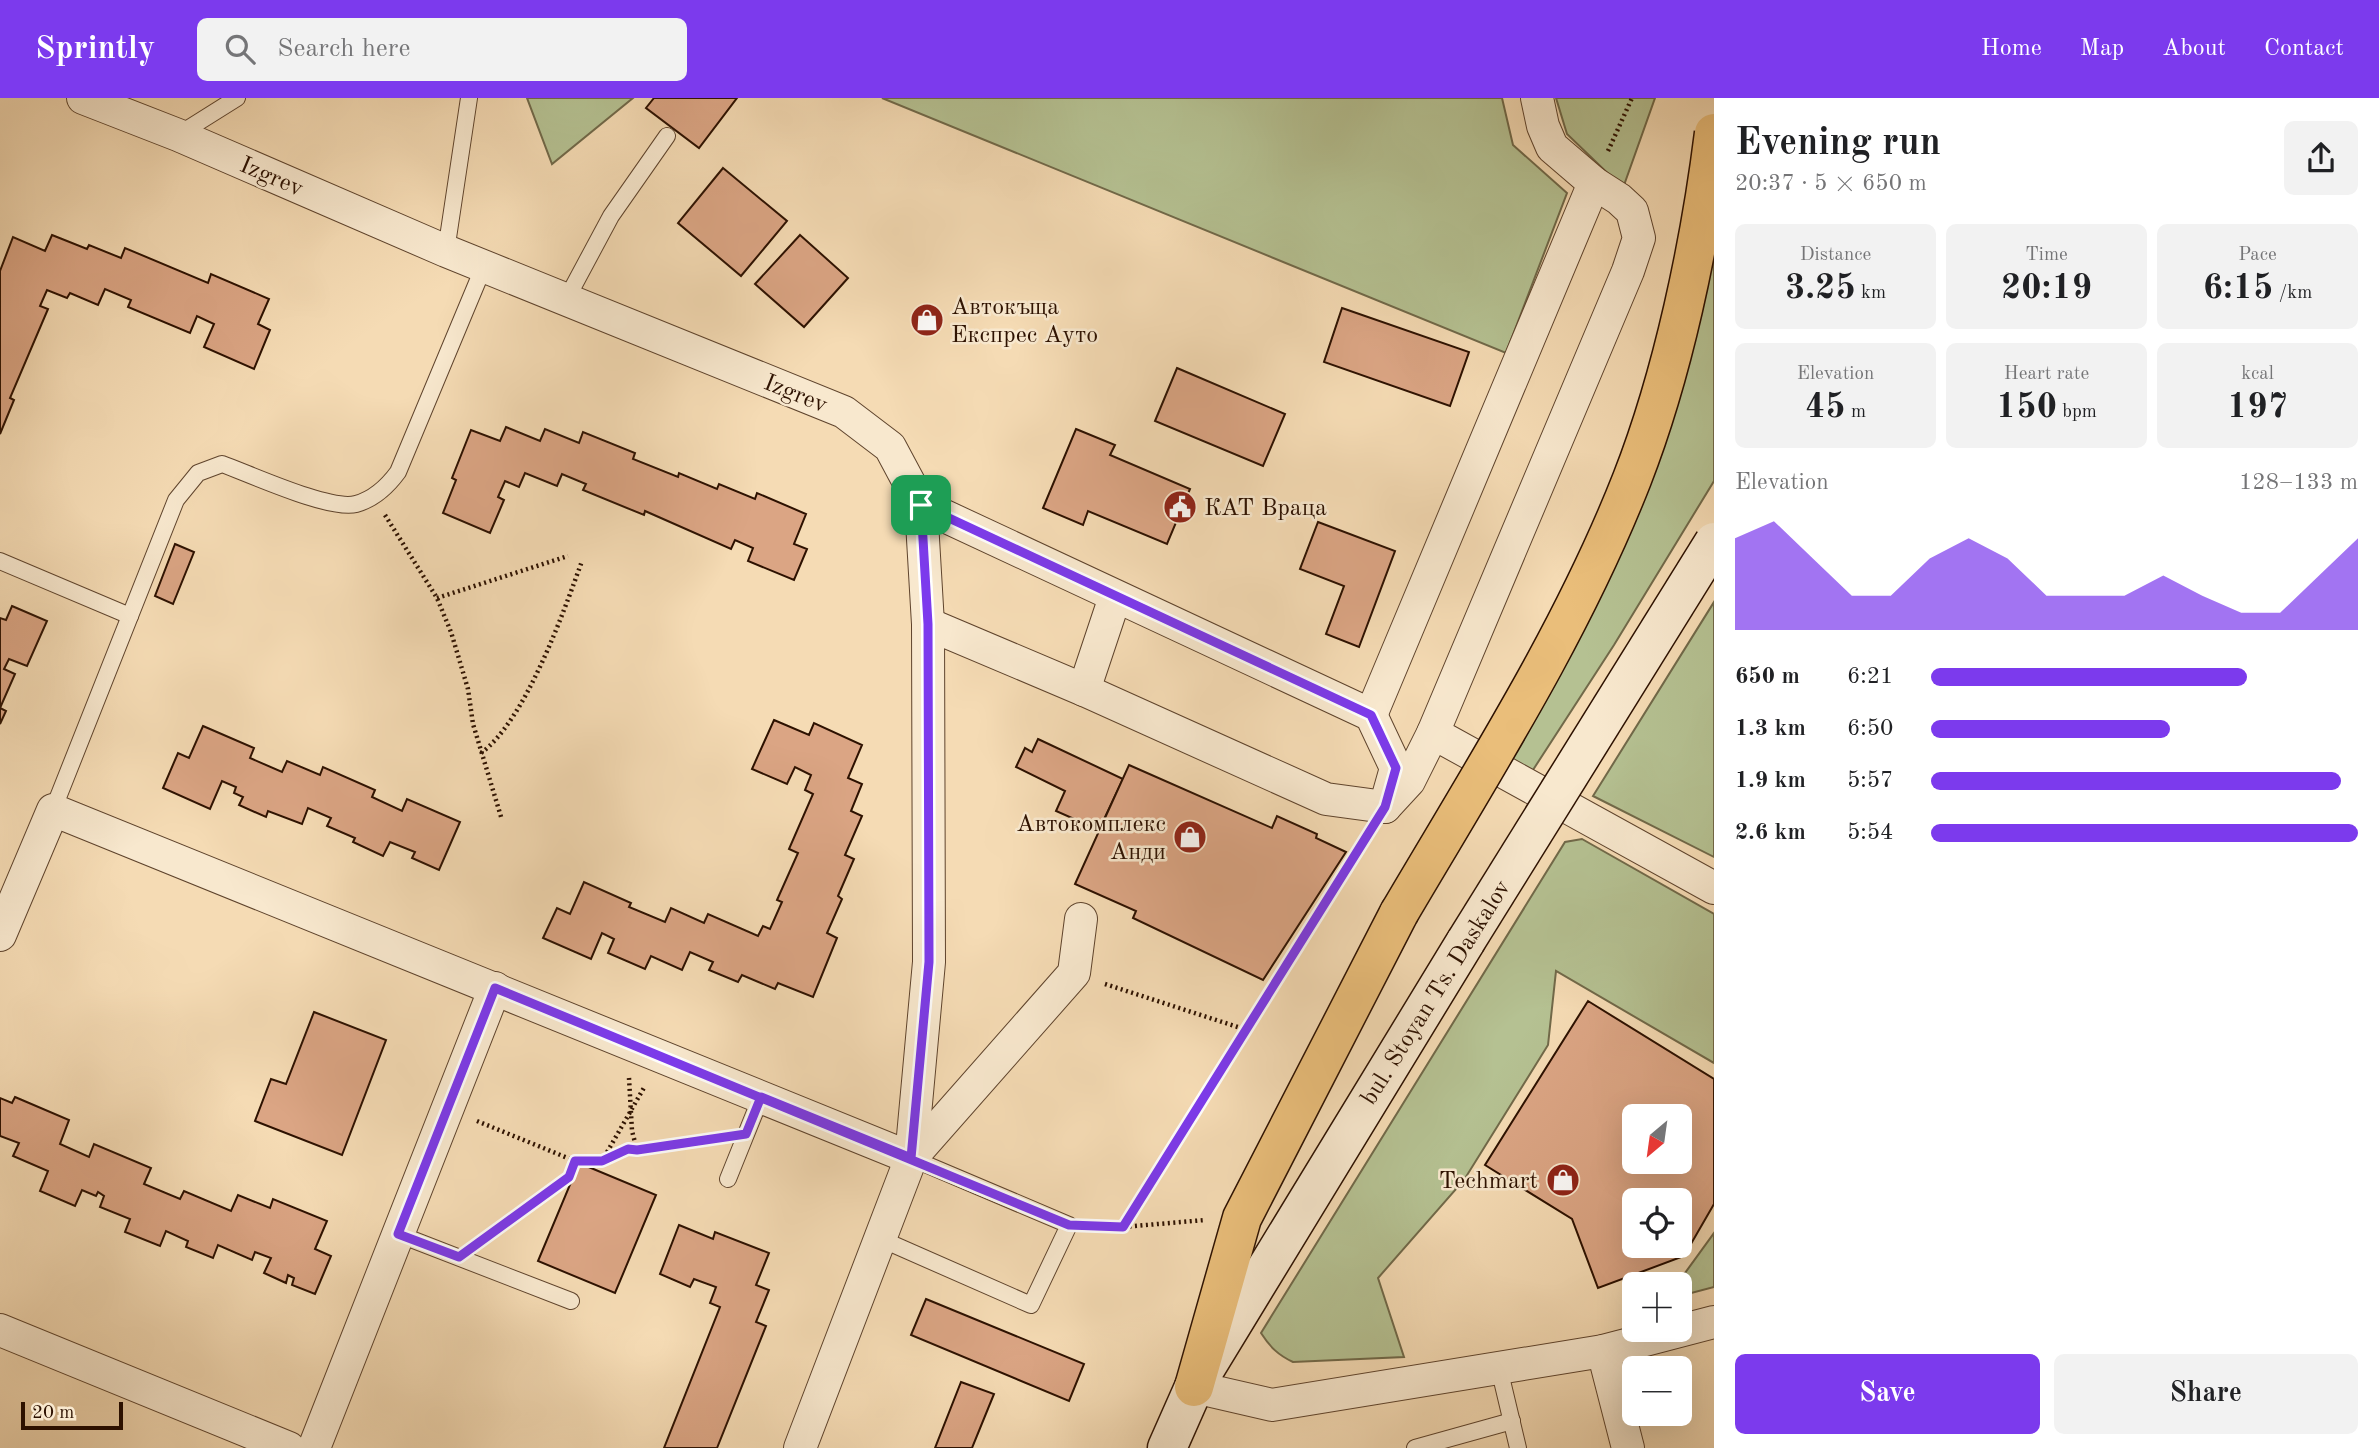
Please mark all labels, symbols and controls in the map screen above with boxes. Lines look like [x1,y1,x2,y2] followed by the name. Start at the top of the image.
[197,18,687,81] search box
[221,30,259,68] icon: search
[35,33,155,66] text: Sprintly
[277,36,410,62] text: Search here
[1981,37,2042,61] text: Home
[2080,37,2124,61] text: Map
[2162,37,2226,61] text: About
[2264,37,2344,61] text: Contact
[2284,121,2358,195] button: share
[1735,125,1941,163] text: Evening run
[236,154,307,202] street label: Izgrev
[1735,172,1927,195] text: 20:37 · 5 × 650 m
[1800,246,1871,265] text: Distance
[2025,246,2068,265] text: Time
[2238,246,2277,265] text: Pace
[1785,271,1856,306] text: 3.25
[2001,271,2092,306] text: 20:19
[2203,271,2273,306] text: 6:15
[1856,284,1886,303] text: km
[2273,284,2312,303] text: /km
[951,296,1098,348] place label: Автокъща Експрес Ауто
[908,301,946,339] shop icon: Автокъща Експрес Ауто
[1797,365,1874,384] text: Elevation
[2004,365,2089,384] text: Heart rate
[2241,365,2274,384] text: kcal
[760,371,831,419] street label: Izgrev
[1805,390,1846,425] text: 45
[1996,390,2057,425] text: 150
[2227,390,2288,425] text: 197
[1846,403,1866,422] text: m
[2057,403,2097,422] text: bpm
[1735,471,1829,494] text: Elevation
[2239,471,2358,494] text: 128–133 m
[891,475,951,535] pin
[902,486,940,524] icon: arrive
[1161,488,1199,526] public building icon: КАТ Враца
[1204,497,1327,521] place label: КАТ Враца
[1735,665,1800,688] text: 650 m
[1847,665,1893,688] text: 6:21
[1735,717,1806,740] text: 1.3 km
[1847,717,1893,740] text: 6:50
[1735,769,1806,792] text: 1.9 km
[1847,769,1893,792] text: 5:57
[1016,813,1166,865] place label: Автокомплекс Анди
[1171,818,1209,856] shop icon: Автокомплекс Анди
[1735,821,1806,844] text: 2.6 km
[1847,821,1893,844] text: 5:54
[1358,876,1516,1110] street label: bul. Stoyan Ts. Daskalov
[1622,1104,1692,1174] north arrow
[1622,1104,1692,1426] map controls
[1544,1161,1582,1199] shop icon: Techmart
[1439,1170,1538,1194] place label: Techmart
[1622,1188,1692,1258] button: locate
[1622,1272,1692,1342] button: +
[1735,1354,2040,1434] button: Save
[2054,1354,2358,1434] button: Share
[1622,1356,1692,1426] button: −
[21,1399,122,1431] scale bar
[32,1404,74,1423] text: 20 m

